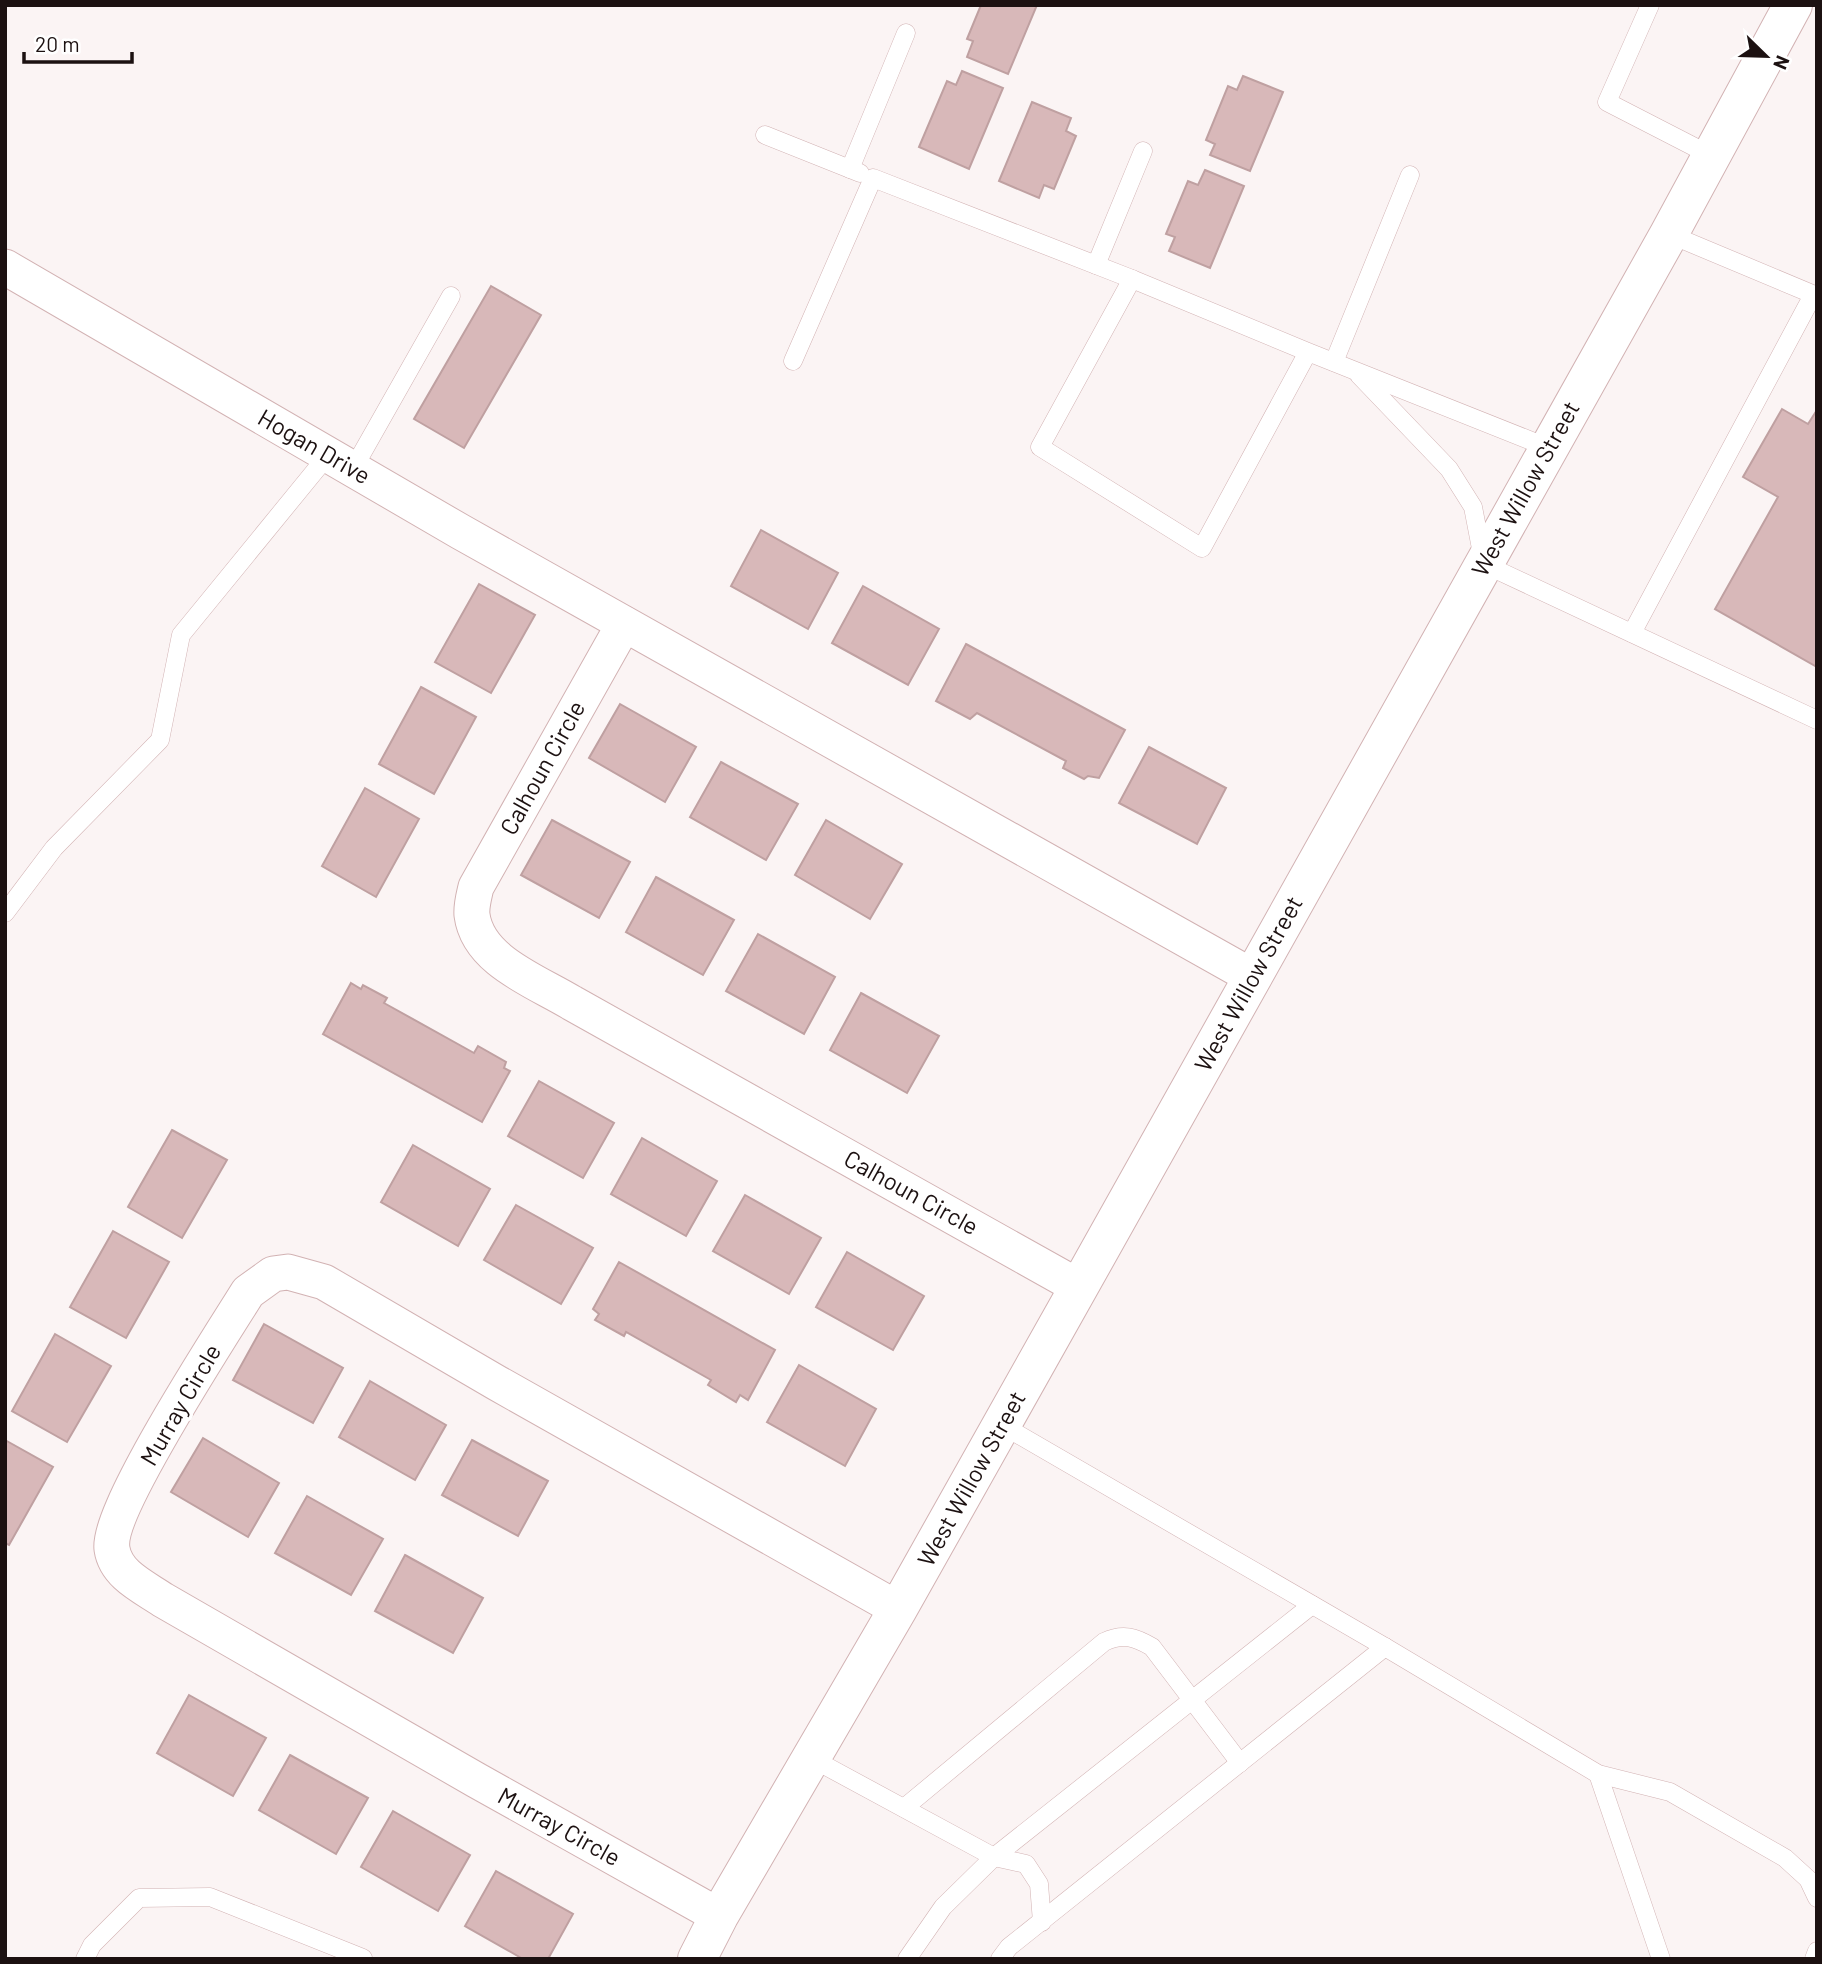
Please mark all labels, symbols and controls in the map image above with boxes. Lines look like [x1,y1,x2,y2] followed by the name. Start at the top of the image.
[24,21,133,65] scale bar
[1731,21,1801,91] north arrow
[35,31,80,56] text: 20 m
[1769,53,1795,73] text: N
[1464,396,1585,581] street label: West Willow Street
[253,402,376,490] street label: Hogan Drive
[493,695,590,839] street label: Calhoun Circle
[1187,891,1308,1076] street label: West Willow Street
[840,1143,984,1240] street label: Calhoun Circle
[133,1338,226,1470] street label: Murray Circle
[910,1386,1031,1571] street label: West Willow Street
[493,1780,626,1871] street label: Murray Circle

